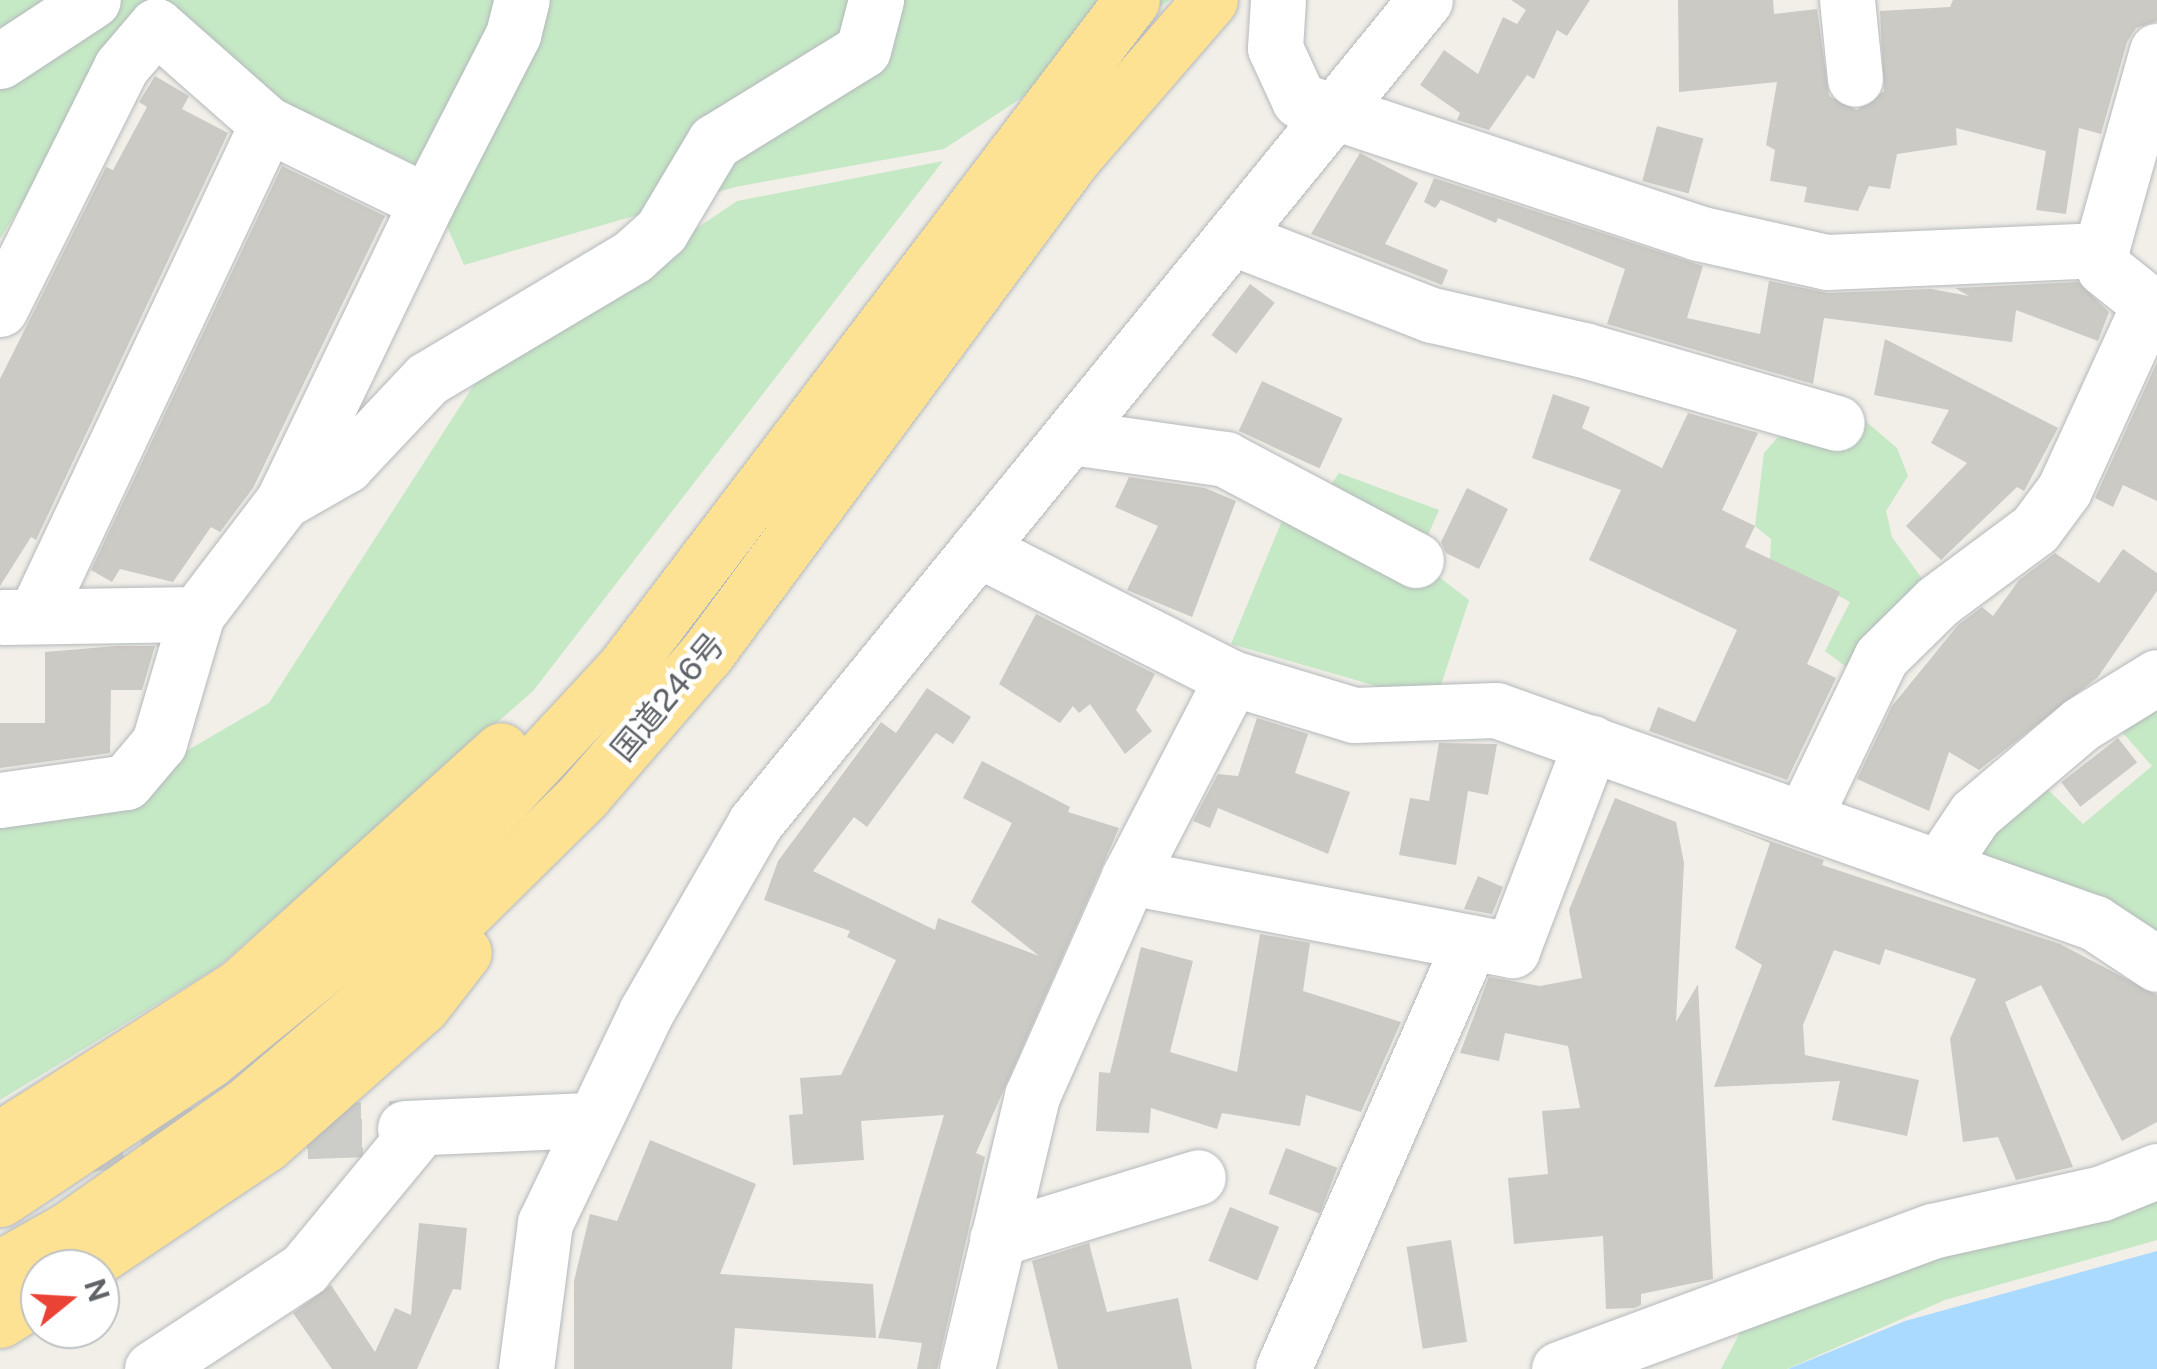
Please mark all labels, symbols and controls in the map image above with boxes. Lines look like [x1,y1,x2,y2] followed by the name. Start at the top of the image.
[603,625,733,769] street label: 国道246号
[20,1249,120,1349] north arrow
[78,1275,116,1306] text: N

